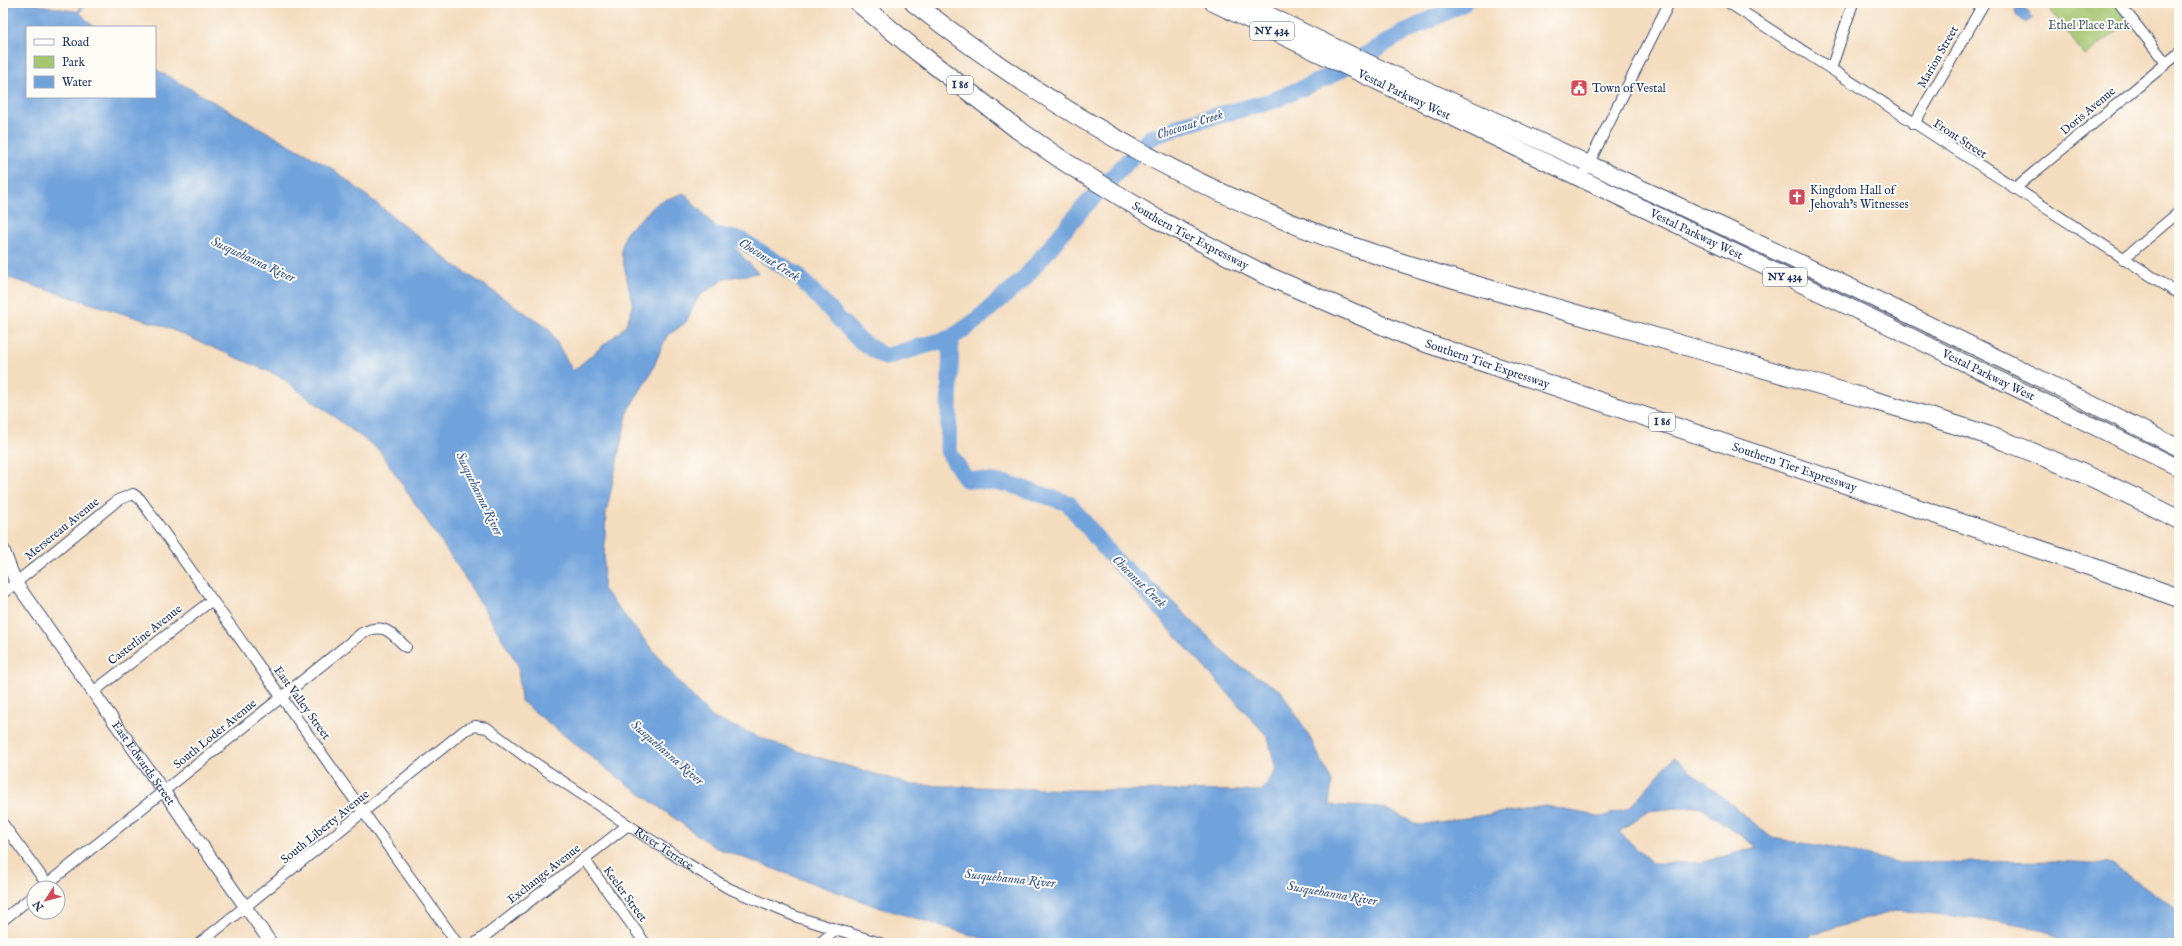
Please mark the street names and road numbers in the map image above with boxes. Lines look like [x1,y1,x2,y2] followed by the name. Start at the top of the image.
[1250,22,1294,40] road number: NY 434
[1914,23,1962,91] street label: Marion Street
[1354,65,1453,123] street label: Vestal Parkway West
[947,76,973,94] road number: I 86
[2057,83,2119,138] street label: Doris Avenue
[1930,116,1990,162] street label: Front Street
[1129,198,1252,273] street label: Southern Tier Expressway
[1647,205,1746,263] street label: Vestal Parkway West
[1763,268,1807,286] road number: NY 434
[1423,336,1552,392] street label: Southern Tier Expressway
[1939,345,2037,404] street label: Vestal Parkway West
[1649,413,1675,431] road number: I 86
[1730,439,1859,495] street label: Southern Tier Expressway
[22,494,103,564] street label: Mersereau Avenue
[105,601,185,669] street label: Casterline Avenue
[270,663,334,743] street label: East Valley Street
[170,696,260,772] street label: South Loder Avenue
[109,718,178,808] street label: East Edwards Street
[278,786,373,867] street label: South Liberty Avenue
[631,824,697,873] street label: River Terrace
[505,841,584,907] street label: Exchange Avenue
[600,863,650,925] street label: Keeler Street

